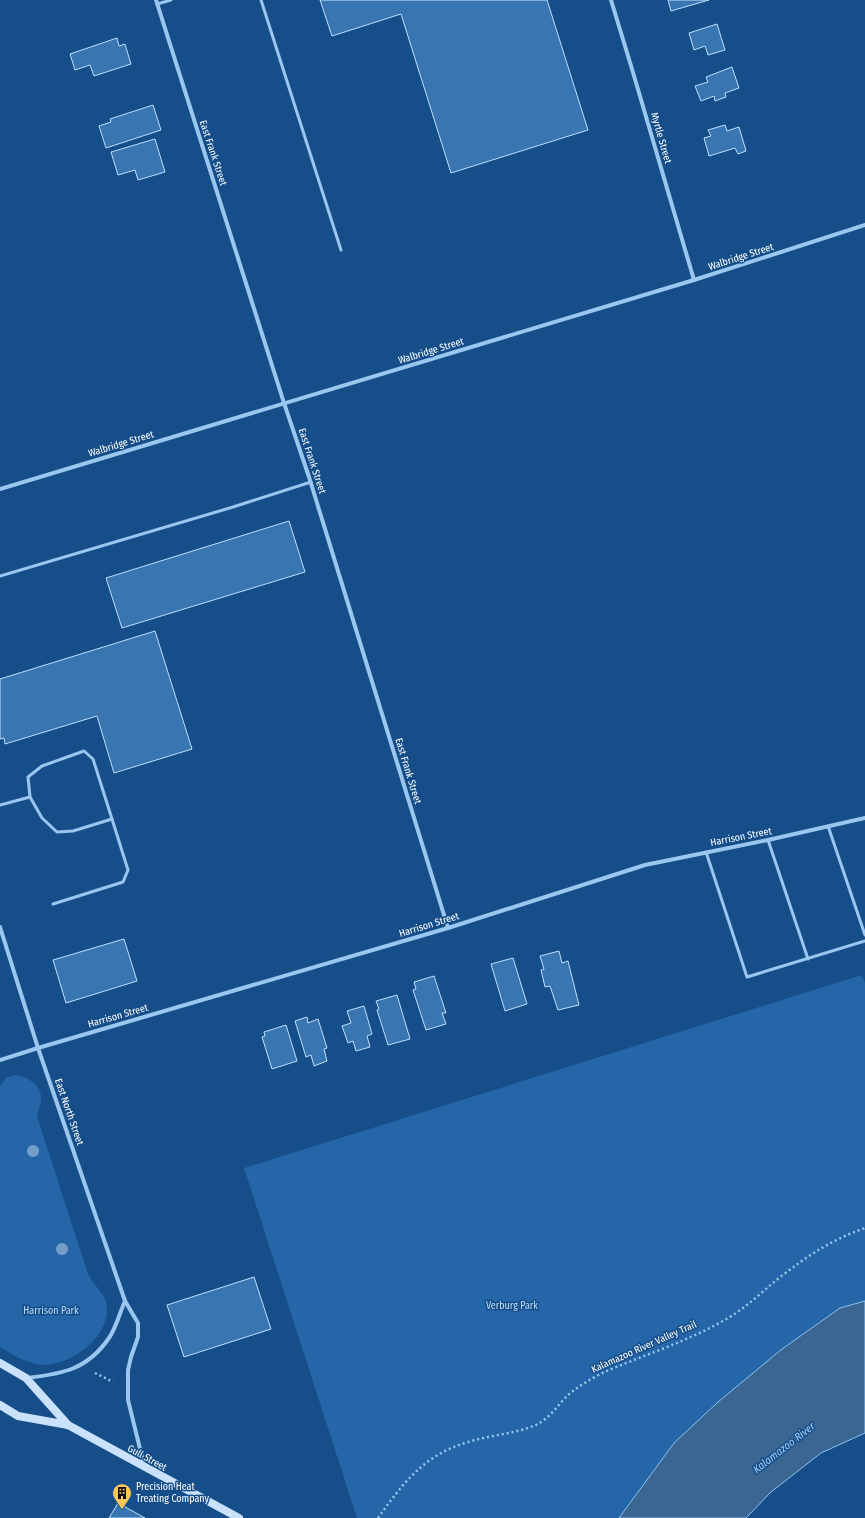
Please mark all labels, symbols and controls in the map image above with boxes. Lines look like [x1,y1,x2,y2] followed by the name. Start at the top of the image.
[648,111,674,166] street label: Myrtle Street
[197,119,229,188] street label: East Frank Street
[707,241,776,273] street label: Walbridge Street
[397,335,466,367] street label: Walbridge Street
[296,427,328,496] street label: East Frank Street
[87,428,156,460] street label: Walbridge Street
[392,737,424,806] street label: East Frank Street
[709,825,773,849] street label: Harrison Street
[398,910,461,940] street label: Harrison Street
[86,1001,150,1030] street label: Harrison Street
[52,1077,86,1148] street label: East North Street
[486,1300,538,1312] park label: Verburg Park
[23,1305,79,1317] park label: Harrison Park
[589,1318,699,1376] street label: Kalamazoo River Valley Trail
[750,1419,818,1476] water label: Kalamazoo River
[125,1442,169,1474] street label: Gull Street
[136,1481,210,1505] place label: Precision Heat Treating Company
[111,1482,133,1510] building icon: Precision Heat Treating Company

